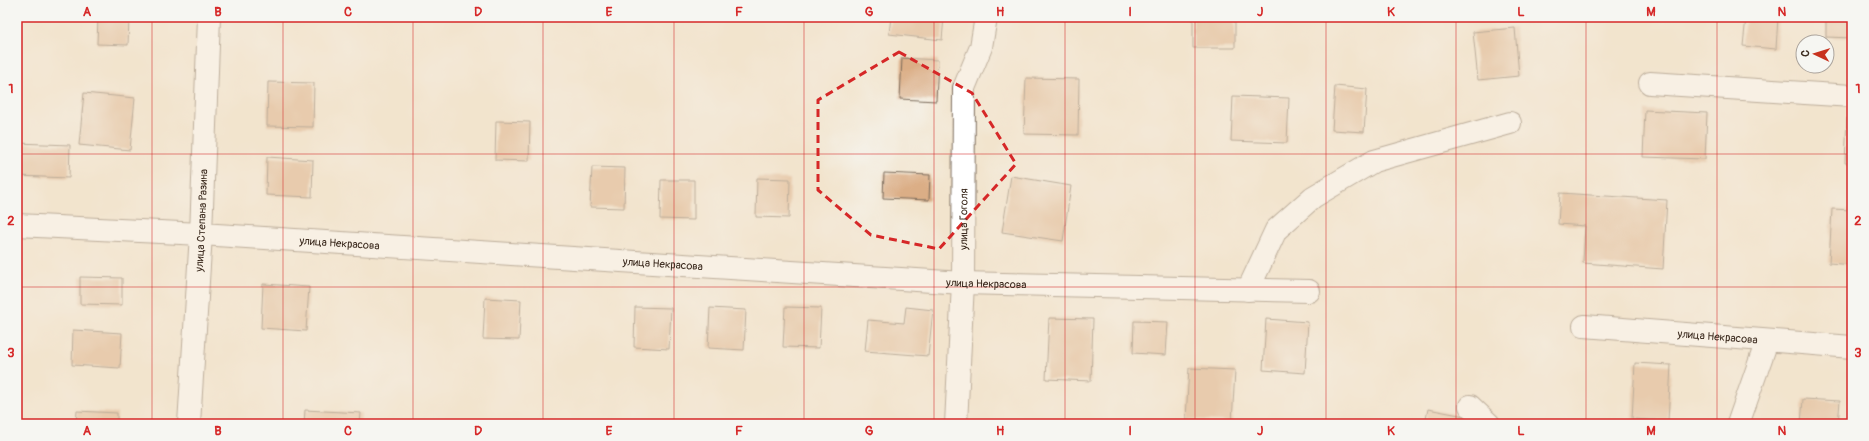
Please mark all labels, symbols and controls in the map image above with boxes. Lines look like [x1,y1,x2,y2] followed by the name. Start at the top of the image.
[83,4,92,20] text: A
[214,4,222,20] text: B
[344,4,352,20] text: C
[474,4,482,20] text: D
[606,4,613,20] text: E
[735,4,743,20] text: F
[865,4,874,20] text: G
[996,4,1004,20] text: H
[1128,4,1132,20] text: I
[1257,4,1263,20] text: J
[1387,4,1395,20] text: K
[1517,4,1525,20] text: L
[1646,4,1656,20] text: M
[1778,4,1787,20] text: N
[1795,34,1835,74] north arrow
[1799,49,1812,57] text: С
[8,81,14,97] text: 1
[1855,81,1861,97] text: 1
[192,169,210,273] street label: улица Степана Разина
[957,188,970,251] street label: улица Гоголя
[7,213,15,229] text: 2
[1854,213,1862,229] text: 2
[298,234,380,252] street label: улица Некрасова
[621,255,703,273] street label: улица Некрасова
[945,275,1026,291] street label: улица Некрасова
[1676,327,1758,346] street label: улица Некрасова
[7,345,15,361] text: 3
[1854,345,1862,361] text: 3
[83,423,92,439] text: A
[214,423,222,439] text: B
[344,423,352,439] text: C
[474,423,482,439] text: D
[606,423,613,439] text: E
[735,423,743,439] text: F
[865,423,874,439] text: G
[996,423,1004,439] text: H
[1128,423,1132,439] text: I
[1257,423,1263,439] text: J
[1387,423,1395,439] text: K
[1517,423,1525,439] text: L
[1646,423,1656,439] text: M
[1778,423,1787,439] text: N

